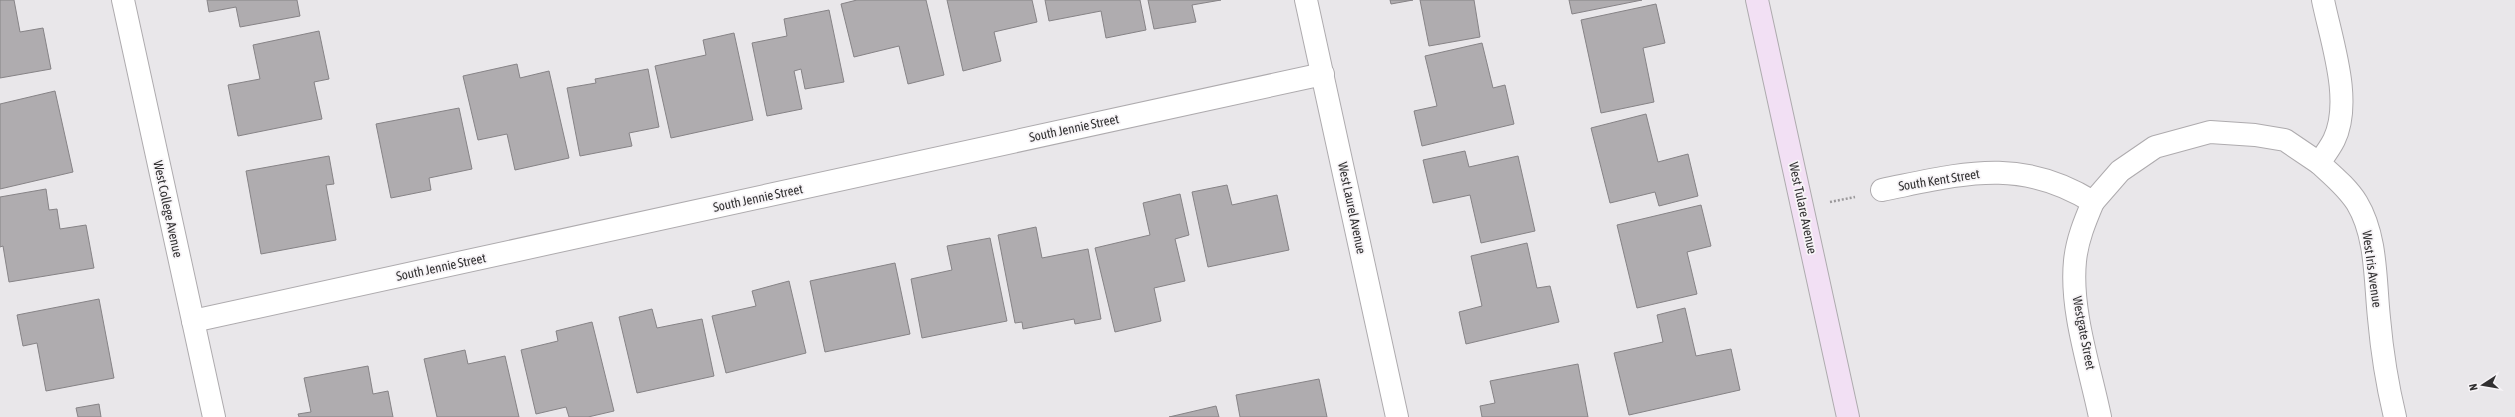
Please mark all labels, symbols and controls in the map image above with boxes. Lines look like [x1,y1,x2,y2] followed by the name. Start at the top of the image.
[1028,111,1121,145] street label: South Jennie Street
[150,159,186,259] street label: West College Avenue
[1335,161,1369,255] street label: West Laurel Avenue
[1786,161,1820,255] street label: West Tulare Avenue
[1897,166,1981,194] street label: South Kent Street
[712,181,805,215] street label: South Jennie Street
[2359,230,2385,309] street label: West Iris Avenue
[395,250,488,284] street label: South Jennie Street
[2070,295,2099,371] street label: Westgate Street
[2463,365,2503,405] north arrow
[2467,383,2480,392] text: N

